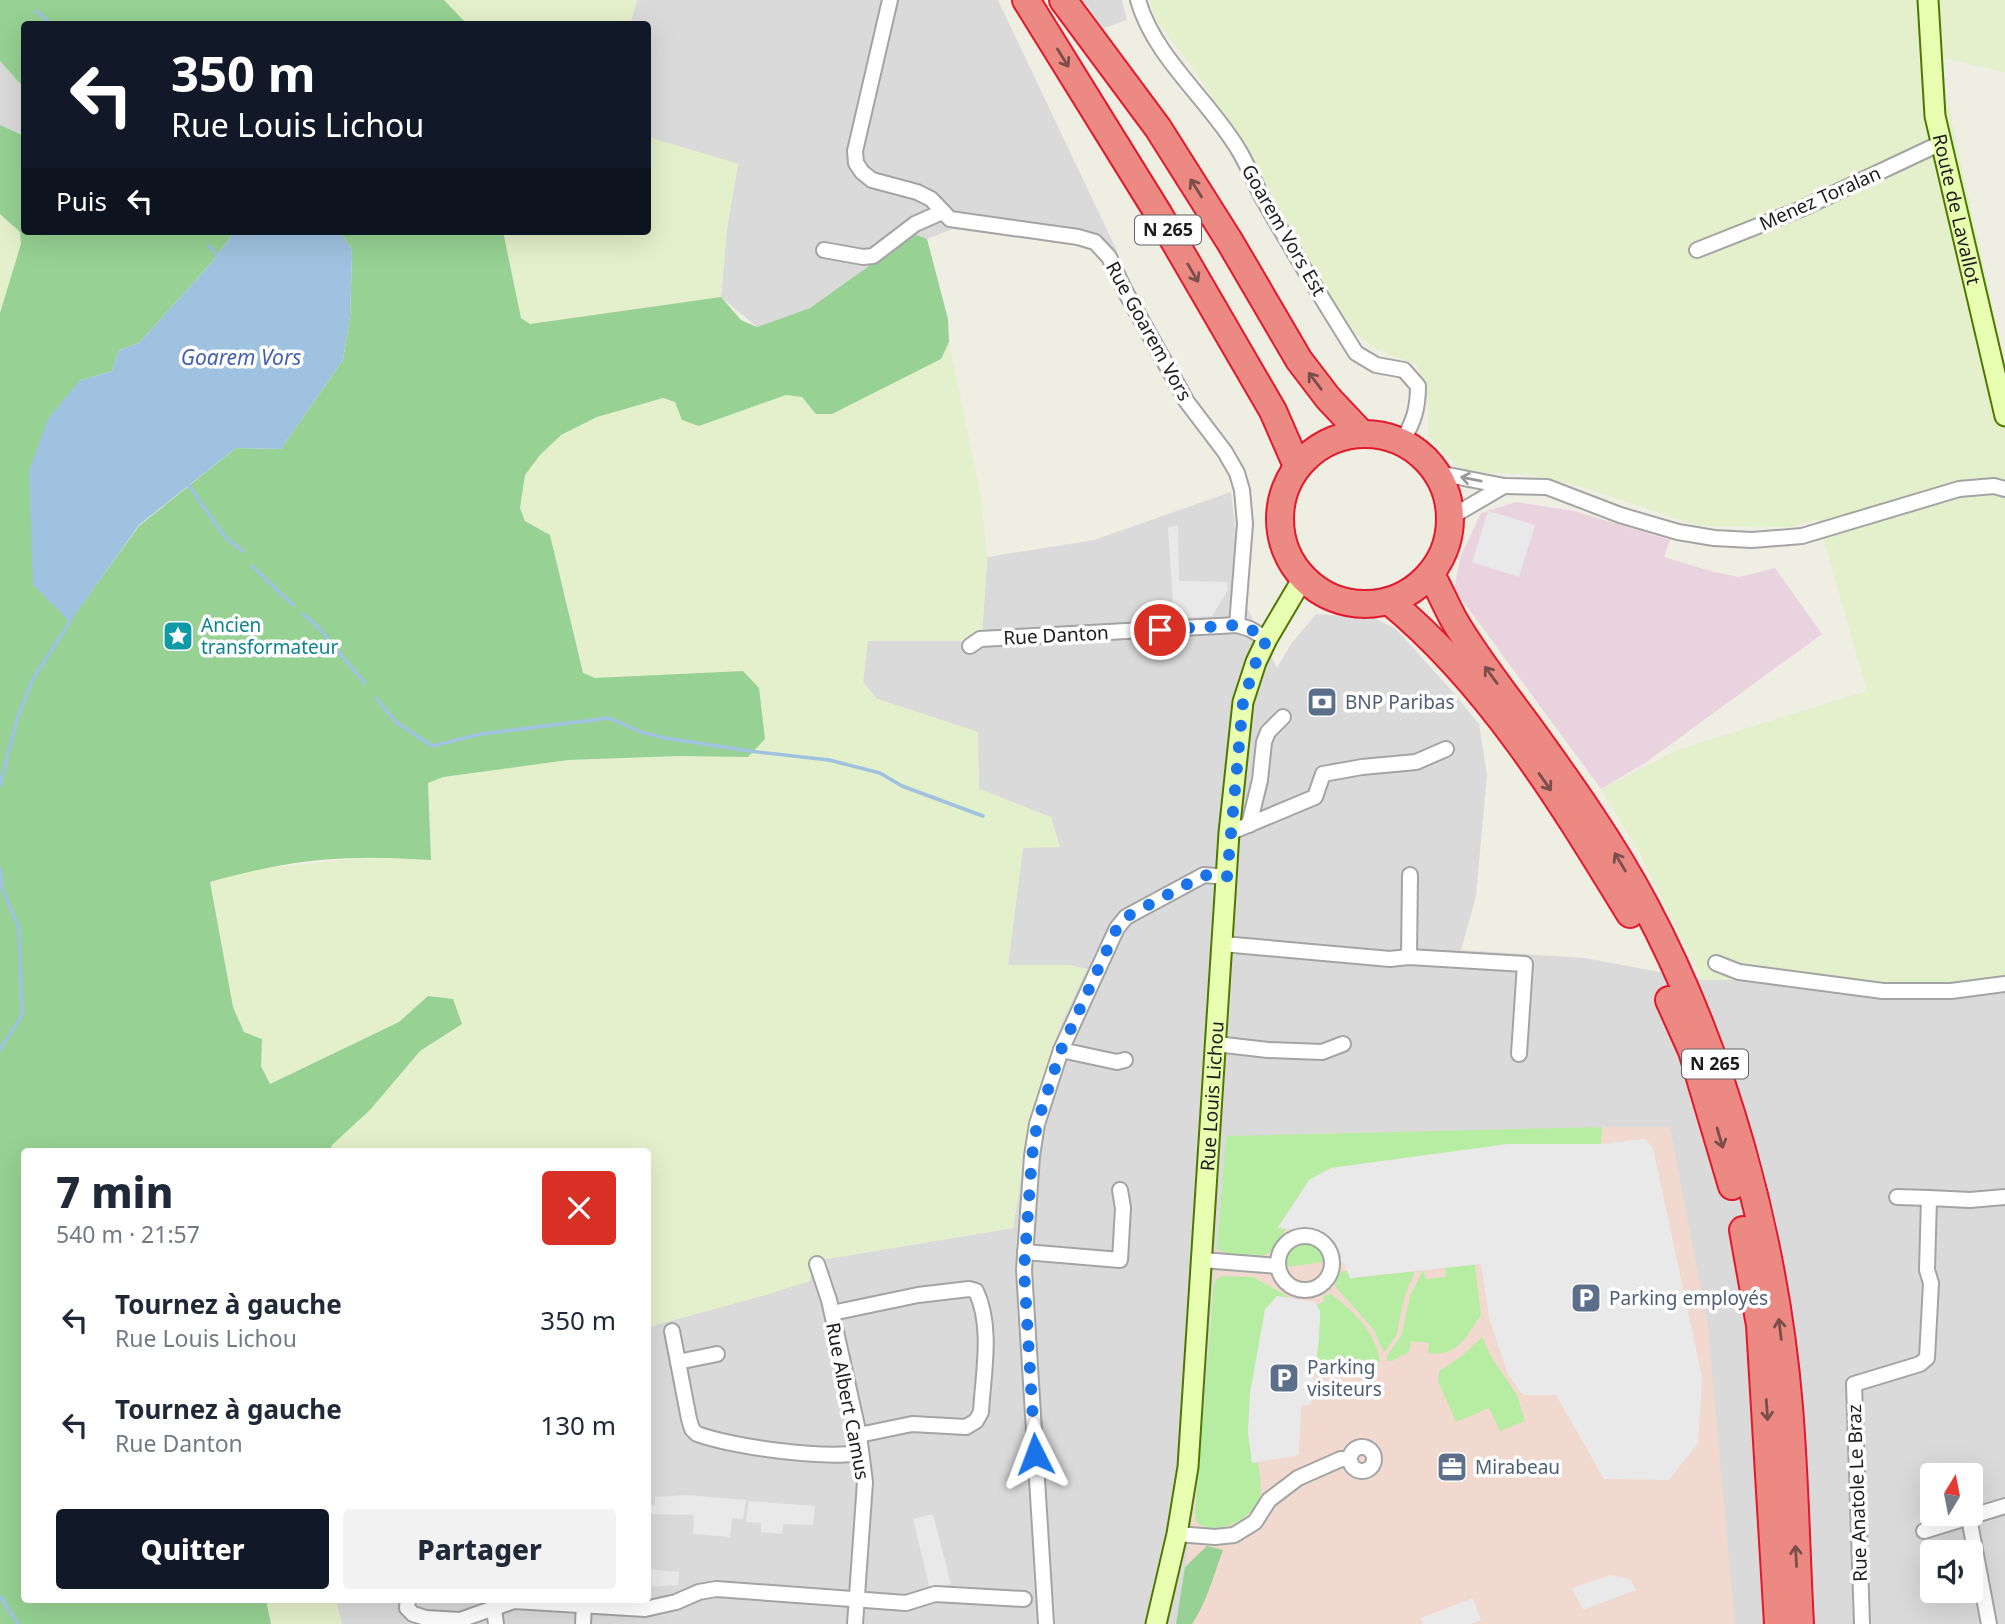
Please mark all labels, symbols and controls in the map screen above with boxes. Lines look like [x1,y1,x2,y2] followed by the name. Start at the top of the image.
[171,40,316,106] text: 350 m
[1056,47,1070,67] one-way arrow
[56,49,147,140] icon: left
[171,103,424,146] text: Rue Louis Lichou
[1927,131,1987,287] street label: Route de Lavallot
[1236,159,1332,301] street label: Goarem Vors Est
[1755,160,1885,236] street label: Menez Toralan
[1188,178,1202,198] one-way arrow
[121,182,159,220] icon: left
[56,183,107,219] text: Puis
[1135,215,1201,244] road number: N 265
[1100,257,1198,405] street label: Rue Goarem Vors
[1186,263,1200,283] one-way arrow
[181,343,301,371] water label: Goarem Vors
[1308,372,1323,391] one-way arrow
[1460,472,1483,486] one-way arrow
[1130,600,1190,660] pin
[1141,611,1179,649] icon: arrive
[201,612,338,660] place label: Ancien transformateur
[161,619,195,653] place icon: Ancien transformateur
[1003,619,1109,651] street label: Rue Danton
[1484,666,1498,685] one-way arrow
[1305,685,1339,719] bank icon: BNP Paribas
[1345,689,1455,715] place label: BNP Paribas
[1538,772,1552,791] one-way arrow
[1613,852,1626,873] one-way arrow
[1194,1020,1230,1172] street label: Rue Louis Lichou
[1682,1050,1748,1078] road number: N 265
[1714,1127,1727,1149] one-way arrow
[56,1163,173,1220] text: 7 min
[542,1171,616,1245] button: close
[56,1218,200,1250] text: 540 m · 21:57
[1569,1281,1603,1315] parking icon: Parking employés
[1609,1285,1768,1311] place label: Parking employés
[115,1286,342,1322] text: Tournez à gauche
[56,1301,94,1339] icon: left
[540,1302,616,1338] text: 350 m
[1773,1318,1786,1341] one-way arrow
[820,1320,876,1482] street label: Rue Albert Camus
[115,1322,297,1354] text: Rue Louis Lichou
[1307,1354,1382,1402] place label: Parking visiteurs
[1267,1361,1301,1395] parking icon: Parking visiteurs
[115,1391,342,1427] text: Tournez à gauche
[1760,1398,1773,1421] one-way arrow
[1841,1404,1873,1582] street label: Rue Anatole Le Braz
[56,1406,94,1444] icon: left
[540,1407,616,1443] text: 130 m
[998,1417,1072,1491] position arrow
[115,1427,243,1459] text: Rue Danton
[1435,1450,1469,1484] office icon: Mirabeau
[1475,1454,1560,1480] place label: Mirabeau
[1920,1463,1983,1526] north arrow
[1920,1463,1983,1603] map controls
[56,1509,329,1589] button: Quitter
[343,1509,616,1589] button: Partager
[1920,1540,1983,1603] button: sound
[1790,1545,1803,1568] one-way arrow

